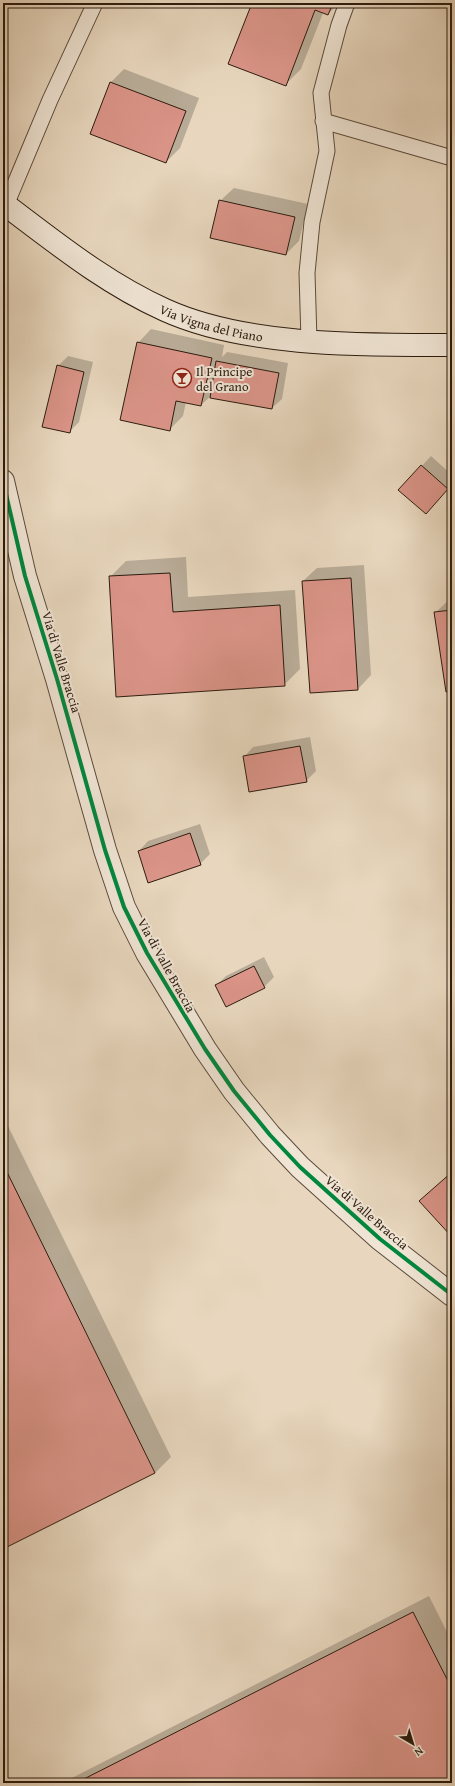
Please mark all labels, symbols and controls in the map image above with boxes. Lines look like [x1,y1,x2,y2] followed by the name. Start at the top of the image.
[156,300,264,346] street label: Via Vigna del Piano
[196,362,252,396] place label: Il Principe del Grano
[171,367,193,389] bar icon: Il Principe del Grano
[37,609,86,716] street label: Via di Valle Braccia
[133,915,201,1016] street label: Via di Valle Braccia
[321,1171,413,1254] street label: Via di Valle Braccia
[393,1724,433,1764] north arrow
[411,1743,427,1761] text: N

